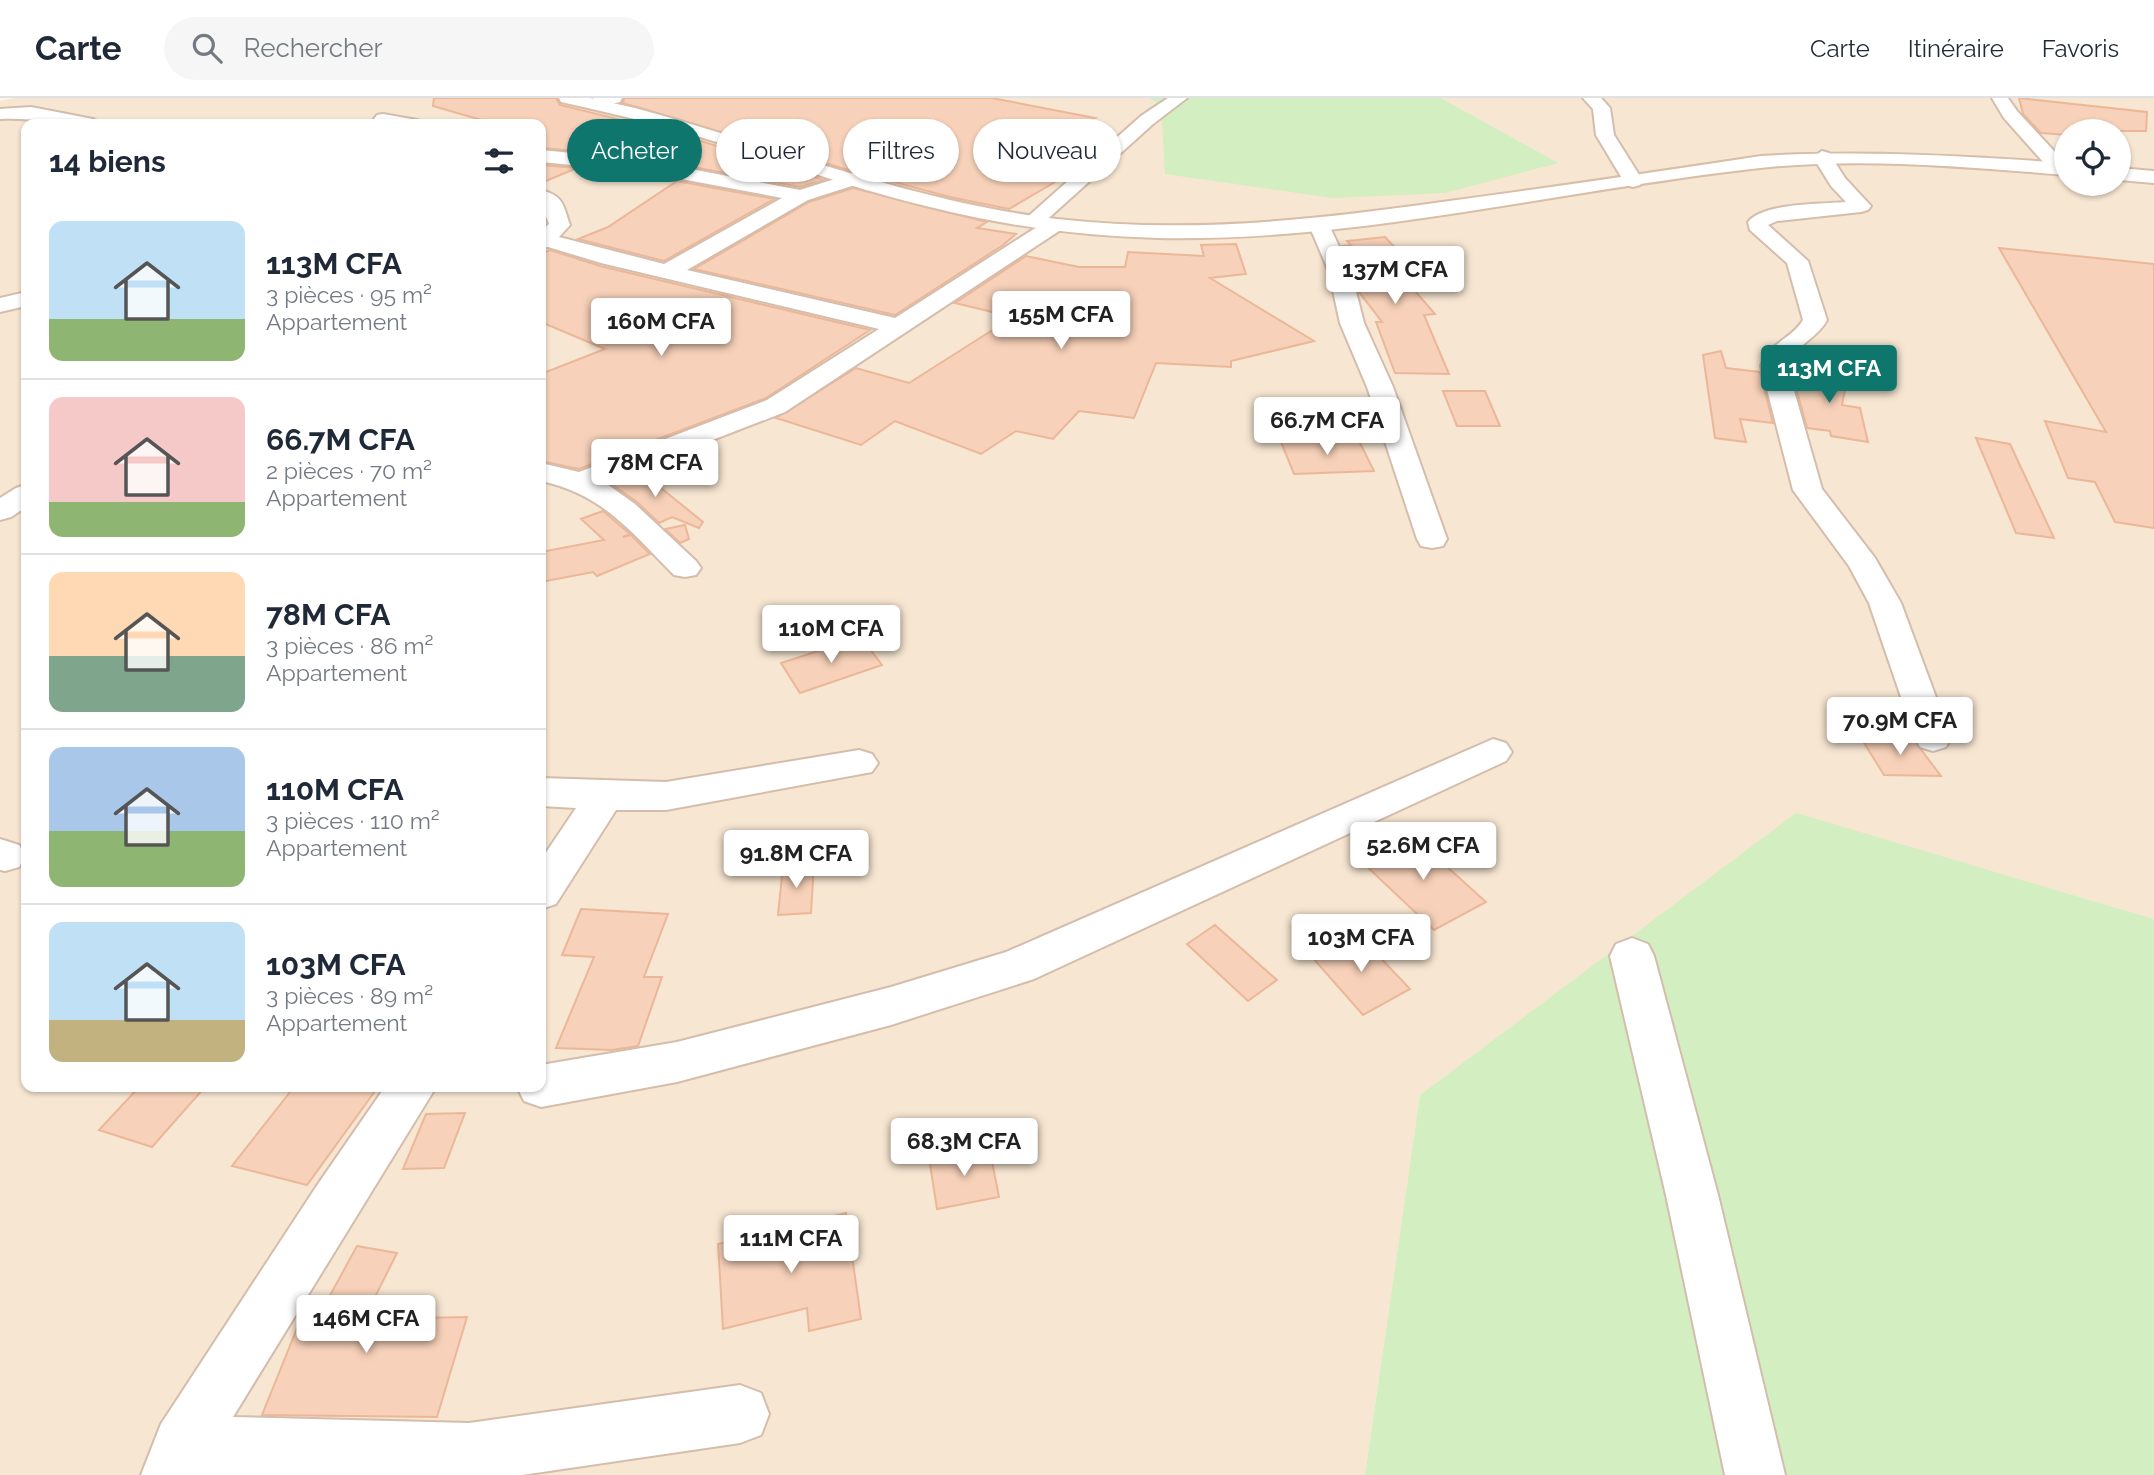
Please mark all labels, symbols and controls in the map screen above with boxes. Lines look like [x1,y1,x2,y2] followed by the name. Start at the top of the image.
[164,17,654,80] search box
[35,29,122,68] text: Carte
[188,29,226,67] icon: search
[244,33,383,63] text: Rechercher
[1810,34,1870,63] text: Carte
[1908,34,2004,63] text: Itinéraire
[2042,34,2119,63] text: Favoris
[567,119,702,182] chip: Acheter
[716,119,829,182] chip: Louer
[843,119,959,182] chip: Filtres
[973,119,1121,182] chip: Nouveau
[2054,119,2131,196] map controls
[2054,119,2131,196] button: locate
[480,142,518,180] icon: filters
[49,144,166,179] text: 14 biens
[266,246,402,281] text: 113M CFA
[1323,246,1467,306] pin: 137M CFA
[105,249,189,333] icon: home
[1342,255,1448,282] text: 137M CFA
[266,281,432,308] text: 3 pièces · 95 m²
[989,292,1133,351] pin: 155M CFA
[589,299,733,358] pin: 160M CFA
[1008,300,1114,327] text: 155M CFA
[607,307,715,334] text: 160M CFA
[266,308,407,335] text: Appartement
[1757,345,1901,405] pin: 113M CFA
[1777,354,1881,381] text: 113M CFA
[1247,398,1407,457] pin: 66.7M CFA
[1270,406,1384,433] text: 66.7M CFA
[266,422,415,457] text: 66.7M CFA
[105,425,189,509] icon: home
[590,440,720,499] pin: 78M CFA
[607,448,703,475] text: 78M CFA
[266,457,432,484] text: 2 pièces · 70 m²
[266,484,407,511] text: Appartement
[266,597,391,632] text: 78M CFA
[105,600,189,684] icon: home
[759,606,903,665] pin: 110M CFA
[778,614,884,641] text: 110M CFA
[266,632,434,659] text: 3 pièces · 86 m²
[266,659,407,686] text: Appartement
[1820,698,1980,757] pin: 70.9M CFA
[1843,706,1957,733] text: 70.9M CFA
[266,772,404,807] text: 110M CFA
[105,775,189,859] icon: home
[266,807,440,834] text: 3 pièces · 110 m²
[1343,822,1503,882] pin: 52.6M CFA
[716,830,876,890] pin: 91.8M CFA
[1366,831,1480,858] text: 52.6M CFA
[266,834,407,861] text: Appartement
[740,839,852,866] text: 91.8M CFA
[1289,914,1433,974] pin: 103M CFA
[1308,923,1415,950] text: 103M CFA
[266,947,406,982] text: 103M CFA
[105,950,189,1034] icon: home
[266,982,433,1009] text: 3 pièces · 89 m²
[266,1009,407,1036] text: Appartement
[884,1118,1044,1178] pin: 68.3M CFA
[907,1127,1021,1154] text: 68.3M CFA
[719,1216,863,1275] pin: 111M CFA
[740,1224,842,1251] text: 111M CFA
[294,1296,438,1355] pin: 146M CFA
[312,1304,420,1331] text: 146M CFA

